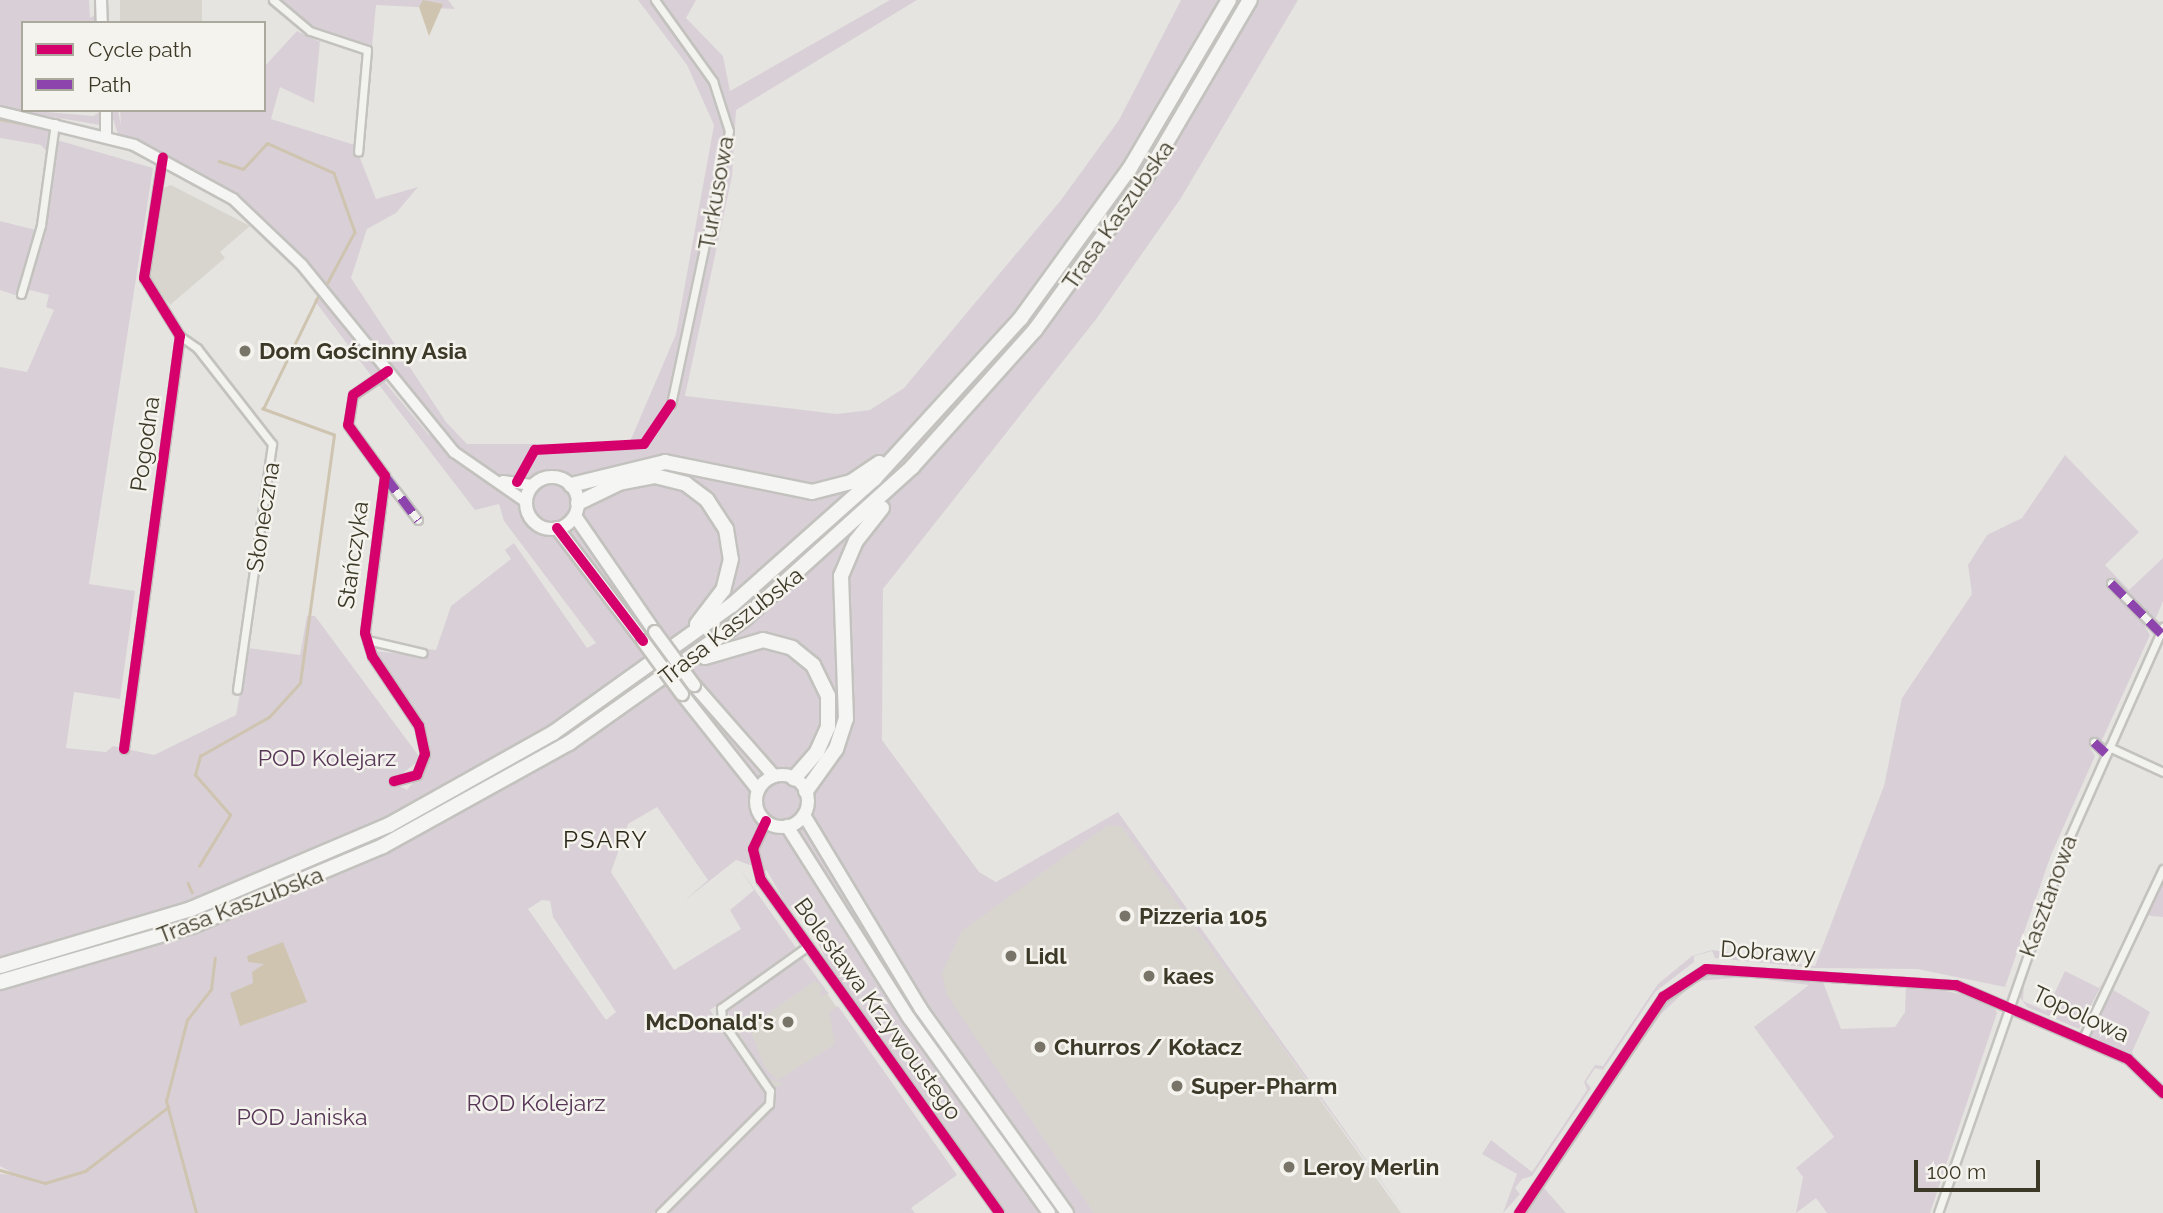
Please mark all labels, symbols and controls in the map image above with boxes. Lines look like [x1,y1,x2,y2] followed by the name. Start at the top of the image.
[21,21,266,112] legend
[88,37,192,62] text: Cycle path
[88,72,132,97] text: Path
[692,134,740,252] street label: Turkusowa
[1056,135,1180,295] street label: Trasa Kaszubska
[259,337,469,365] place label: Dom Gościnny Asia
[237,343,253,359] marker: Dom Gościnny Asia
[125,395,165,493] street label: Pogodna
[241,460,285,574] street label: Słoneczna
[332,499,374,611] street label: Stańczyka
[653,561,809,691] street label: Trasa Kaszubska
[258,744,396,772] park label: POD Kolejarz
[564,826,648,854] district label: PSARY
[2013,831,2083,961] street label: Kasztanowa
[153,861,327,949] street label: Trasa Kaszubska
[788,893,968,1125] street label: Bolesława Krzywoustego
[1139,902,1267,930] place label: Pizzeria 105
[1117,908,1133,924] marker: Pizzeria 105
[1719,935,1817,969] street label: Dobrawy
[1025,942,1066,970] place label: Lidl
[1003,948,1019,964] marker: Lidl
[1163,962,1214,990] place label: kaes
[1141,968,1157,984] marker: kaes
[2028,980,2134,1048] street label: Topolowa
[645,1008,774,1036] place label: McDonald's
[780,1014,796,1030] marker: McDonald's
[1054,1033,1242,1061] place label: Churros / Kołacz
[1032,1039,1048,1055] marker: Churros / Kołacz
[1191,1072,1337,1100] place label: Super-Pharm
[1169,1078,1185,1094] marker: Super-Pharm
[466,1089,606,1117] park label: ROD Kolejarz
[236,1103,368,1131] park label: POD Janiska
[1918,1146,2044,1190] scale bar
[1303,1153,1440,1181] place label: Leroy Merlin
[1281,1159,1297,1175] marker: Leroy Merlin
[1927,1159,1986,1184] text: 100 m

